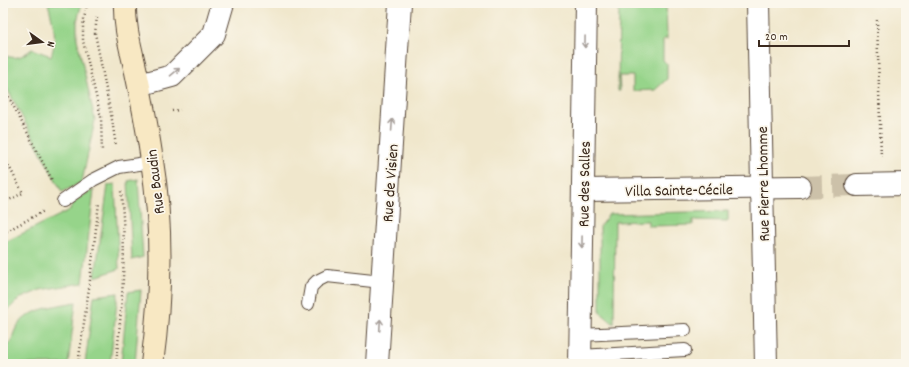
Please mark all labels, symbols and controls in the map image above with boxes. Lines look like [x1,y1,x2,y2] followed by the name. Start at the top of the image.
[22,22,62,62] north arrow
[759,22,849,48] scale bar
[765,29,788,46] text: 20 m
[581,35,589,48] one-way arrow
[41,39,58,49] text: N
[170,68,180,77] one-way arrow
[389,119,396,132] one-way arrow
[752,126,777,242] street label: Rue Pierre Lhomme
[573,140,598,227] street label: Rue des Salles
[377,143,406,223] street label: Rue de Visien
[141,148,172,215] street label: Rue Baudin
[625,179,733,204] street label: Villa Sainte-Cécile
[578,235,586,248] one-way arrow
[376,319,383,332] one-way arrow

